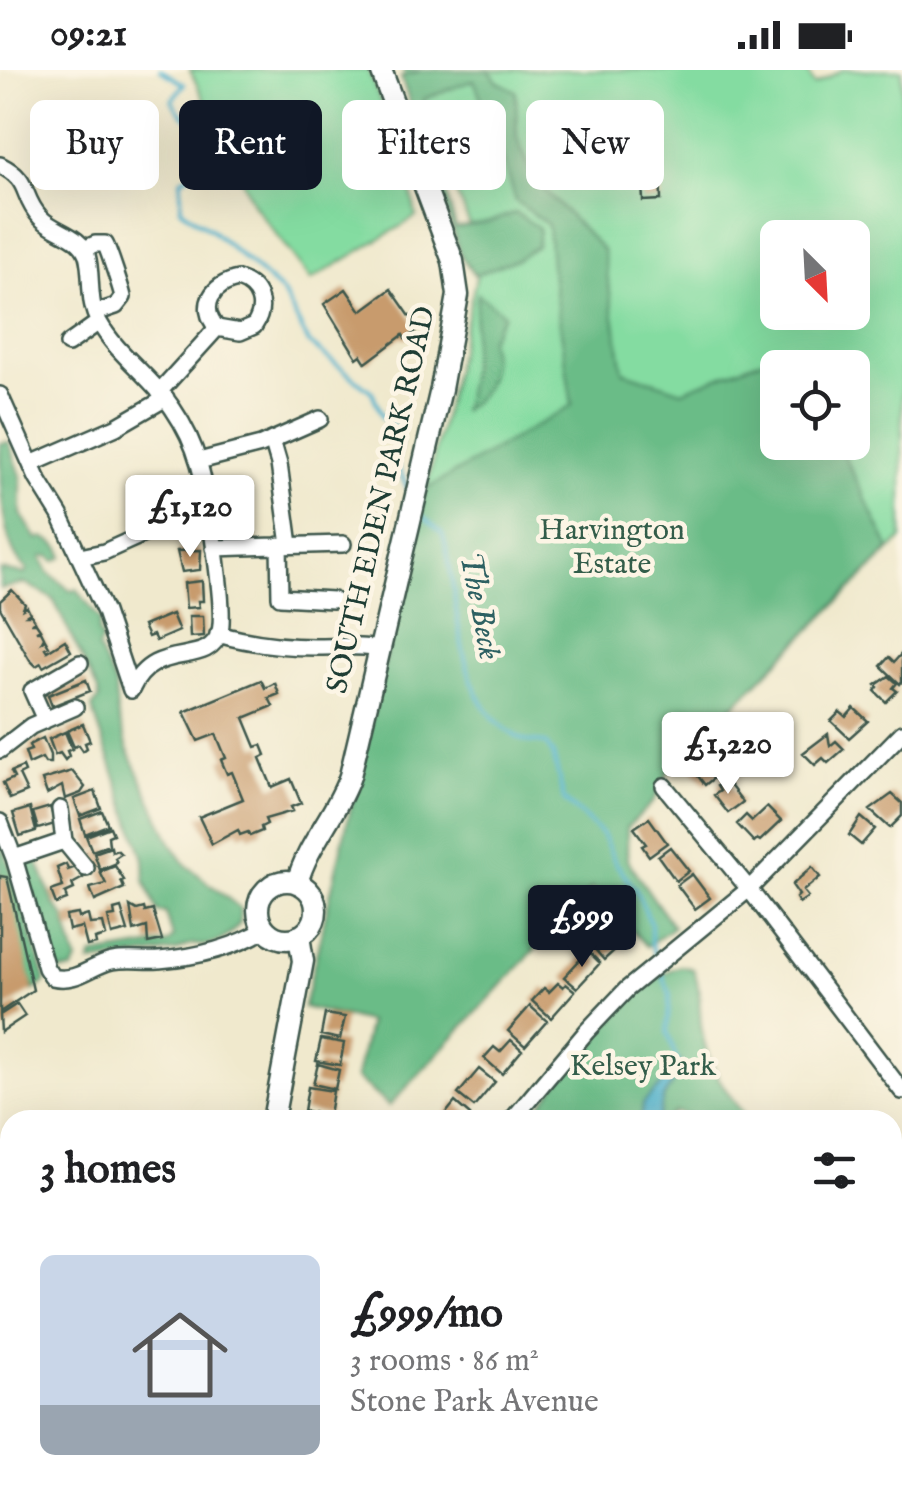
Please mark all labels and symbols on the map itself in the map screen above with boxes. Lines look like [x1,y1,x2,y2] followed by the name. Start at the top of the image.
[760,220,870,330] north arrow
[319,303,445,697] street label: SOUTH EDEN PARK ROAD
[109,475,271,560] pin: £1,120
[539,512,685,584] park label: Harvington Estate
[449,549,510,663] water label: The Beck
[647,712,809,797] pin: £1,220
[523,885,641,970] pin: £999
[570,1048,717,1086] park label: Kelsey Park

